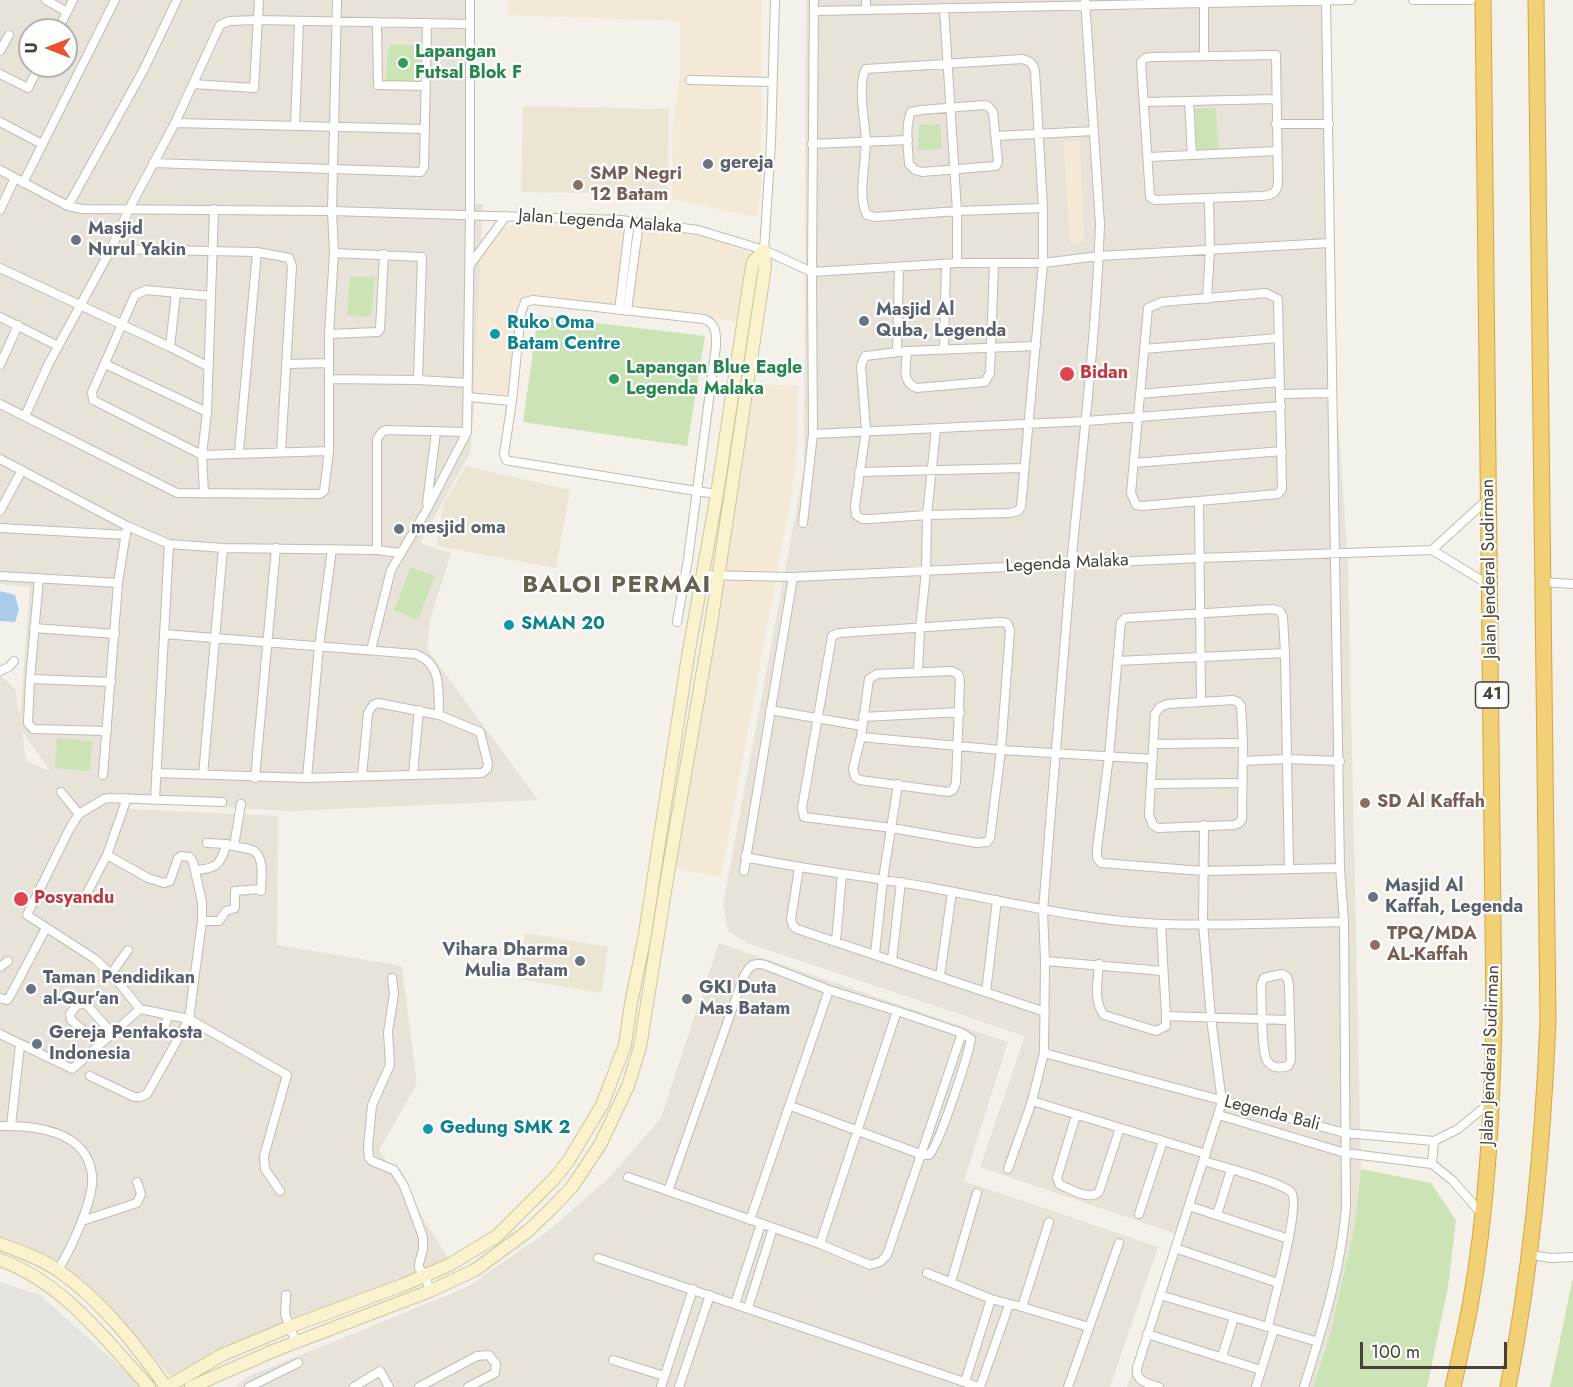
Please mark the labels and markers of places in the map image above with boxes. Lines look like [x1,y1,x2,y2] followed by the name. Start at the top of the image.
[415,42,522,84] place label: Lapangan Futsal Blok F
[396,56,410,70] marker: Lapangan Futsal Blok F
[720,153,773,175] place label: gereja
[701,157,715,171] marker: gereja
[590,164,682,207] place label: SMP Negri 12 Batam
[571,178,585,192] marker: SMP Negri 12 Batam
[88,219,186,262] place label: Masjid Nurul Yakin
[69,233,83,247] marker: Masjid Nurul Yakin
[876,300,1006,342] place label: Masjid Al Quba, Legenda
[507,313,621,356] place label: Ruko Oma Batam Centre
[857,314,871,328] marker: Masjid Al Quba, Legenda
[488,327,502,341] marker: Ruko Oma Batam Centre
[626,358,802,400] place label: Lapangan Blue Eagle Legenda Malaka
[1080,363,1128,385] place label: Bidan
[1058,365,1076,383] marker: Bidan
[607,372,621,386] marker: Lapangan Blue Eagle Legenda Malaka
[411,518,506,540] place label: mesjid oma
[392,522,406,536] marker: mesjid oma
[521,614,605,636] place label: SMAN 20
[502,618,516,632] marker: SMAN 20
[1377,792,1485,814] place label: SD Al Kaffah
[1358,796,1372,810] marker: SD Al Kaffah
[1385,876,1523,918] place label: Masjid Al Kaffah, Legenda
[34,888,114,910] place label: Posyandu
[12,890,30,908] marker: Posyandu
[1366,890,1380,904] marker: Masjid Al Kaffah, Legenda
[1387,924,1477,966] place label: TPQ/MDA AL-Kaffah
[1368,938,1382,952] marker: TPQ/MDA AL-Kaffah
[442,940,568,982] place label: Vihara Dharma Mulia Batam
[573,954,587,968] marker: Vihara Dharma Mulia Batam
[43,968,195,1010] place label: Taman Pendidikan al-Qur’an
[699,978,790,1020] place label: GKI Duta Mas Batam
[24,982,38,996] marker: Taman Pendidikan al-Qur’an
[680,992,694,1006] marker: GKI Duta Mas Batam
[49,1023,203,1066] place label: Gereja Pentakosta Indonesia
[30,1037,44,1051] marker: Gereja Pentakosta Indonesia
[440,1118,570,1140] place label: Gedung SMK 2
[421,1122,435,1136] marker: Gedung SMK 2

